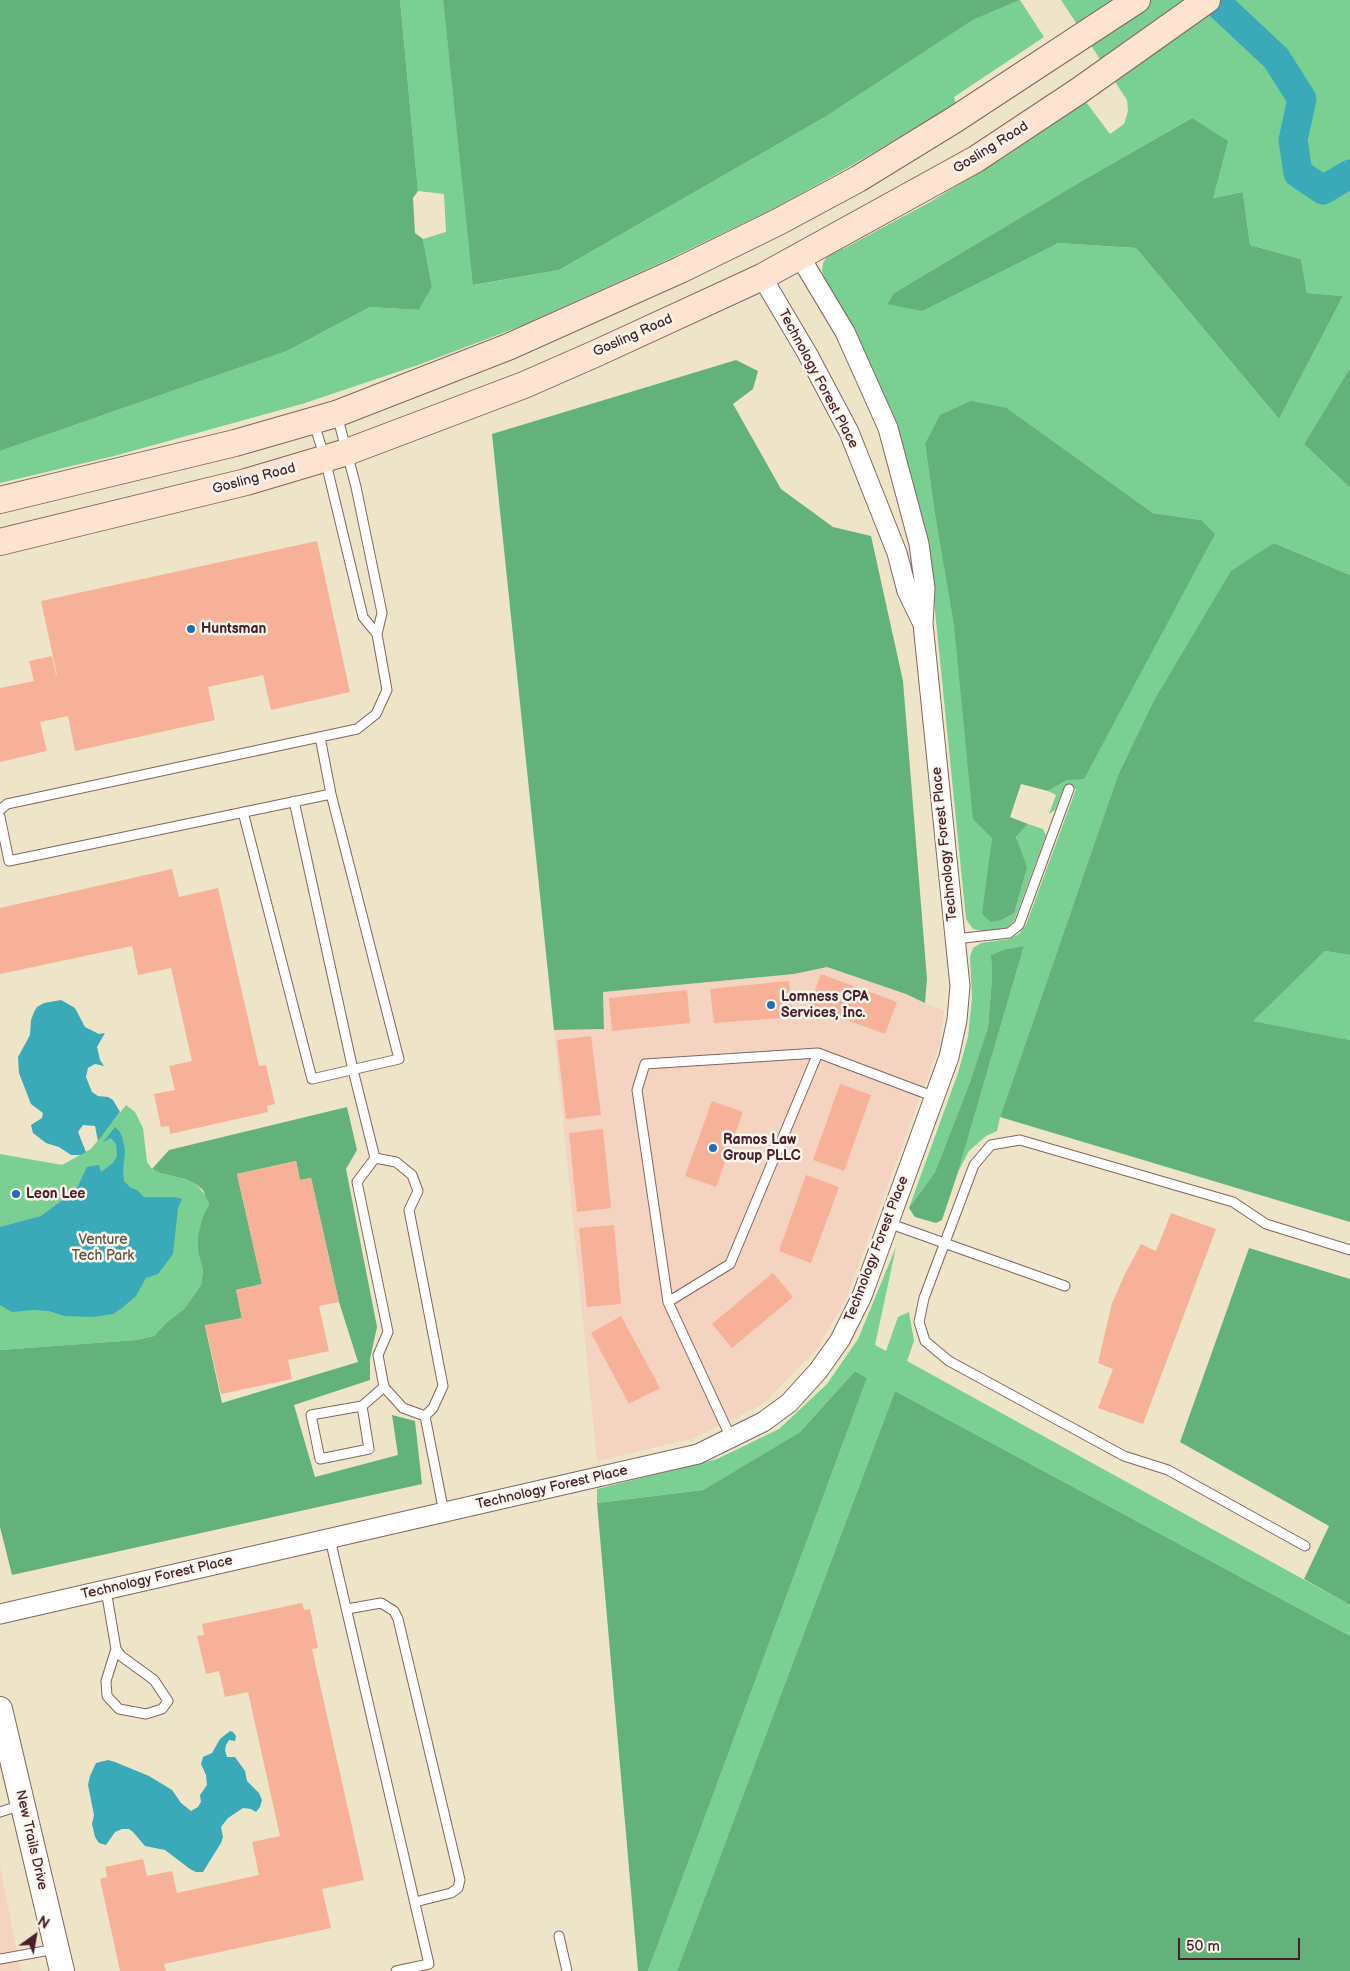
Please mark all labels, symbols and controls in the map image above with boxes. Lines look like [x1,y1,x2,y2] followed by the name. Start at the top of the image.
[950,118,1032,178] street label: Gosling Road
[774,307,862,451] street label: Technology Forest Place
[591,311,675,361] street label: Gosling Road
[211,460,297,498] street label: Gosling Road
[201,621,266,637] place label: Huntsman
[185,623,197,635] marker: Huntsman
[929,766,961,922] street label: Technology Forest Place
[781,989,869,1022] place label: Lomness CPA Services, Inc.
[765,999,777,1011] marker: Lomness CPA Services, Inc.
[723,1132,801,1164] place label: Ramos Law Group PLLC
[707,1142,719,1154] marker: Ramos Law Group PLLC
[841,1174,913,1324] street label: Technology Forest Place
[26,1186,85,1202] place label: Leon Lee
[10,1188,22,1200] marker: Leon Lee
[72,1232,134,1264] park label: Venture Tech Park
[475,1462,629,1514] street label: Technology Forest Place
[80,1552,234,1604] street label: Technology Forest Place
[11,1788,51,1892] street label: New Trails Drive
[10,1911,60,1961] north arrow
[34,1913,52,1933] text: N
[1180,1928,1302,1960] scale bar
[1186,1937,1220,1956] text: 50 m

